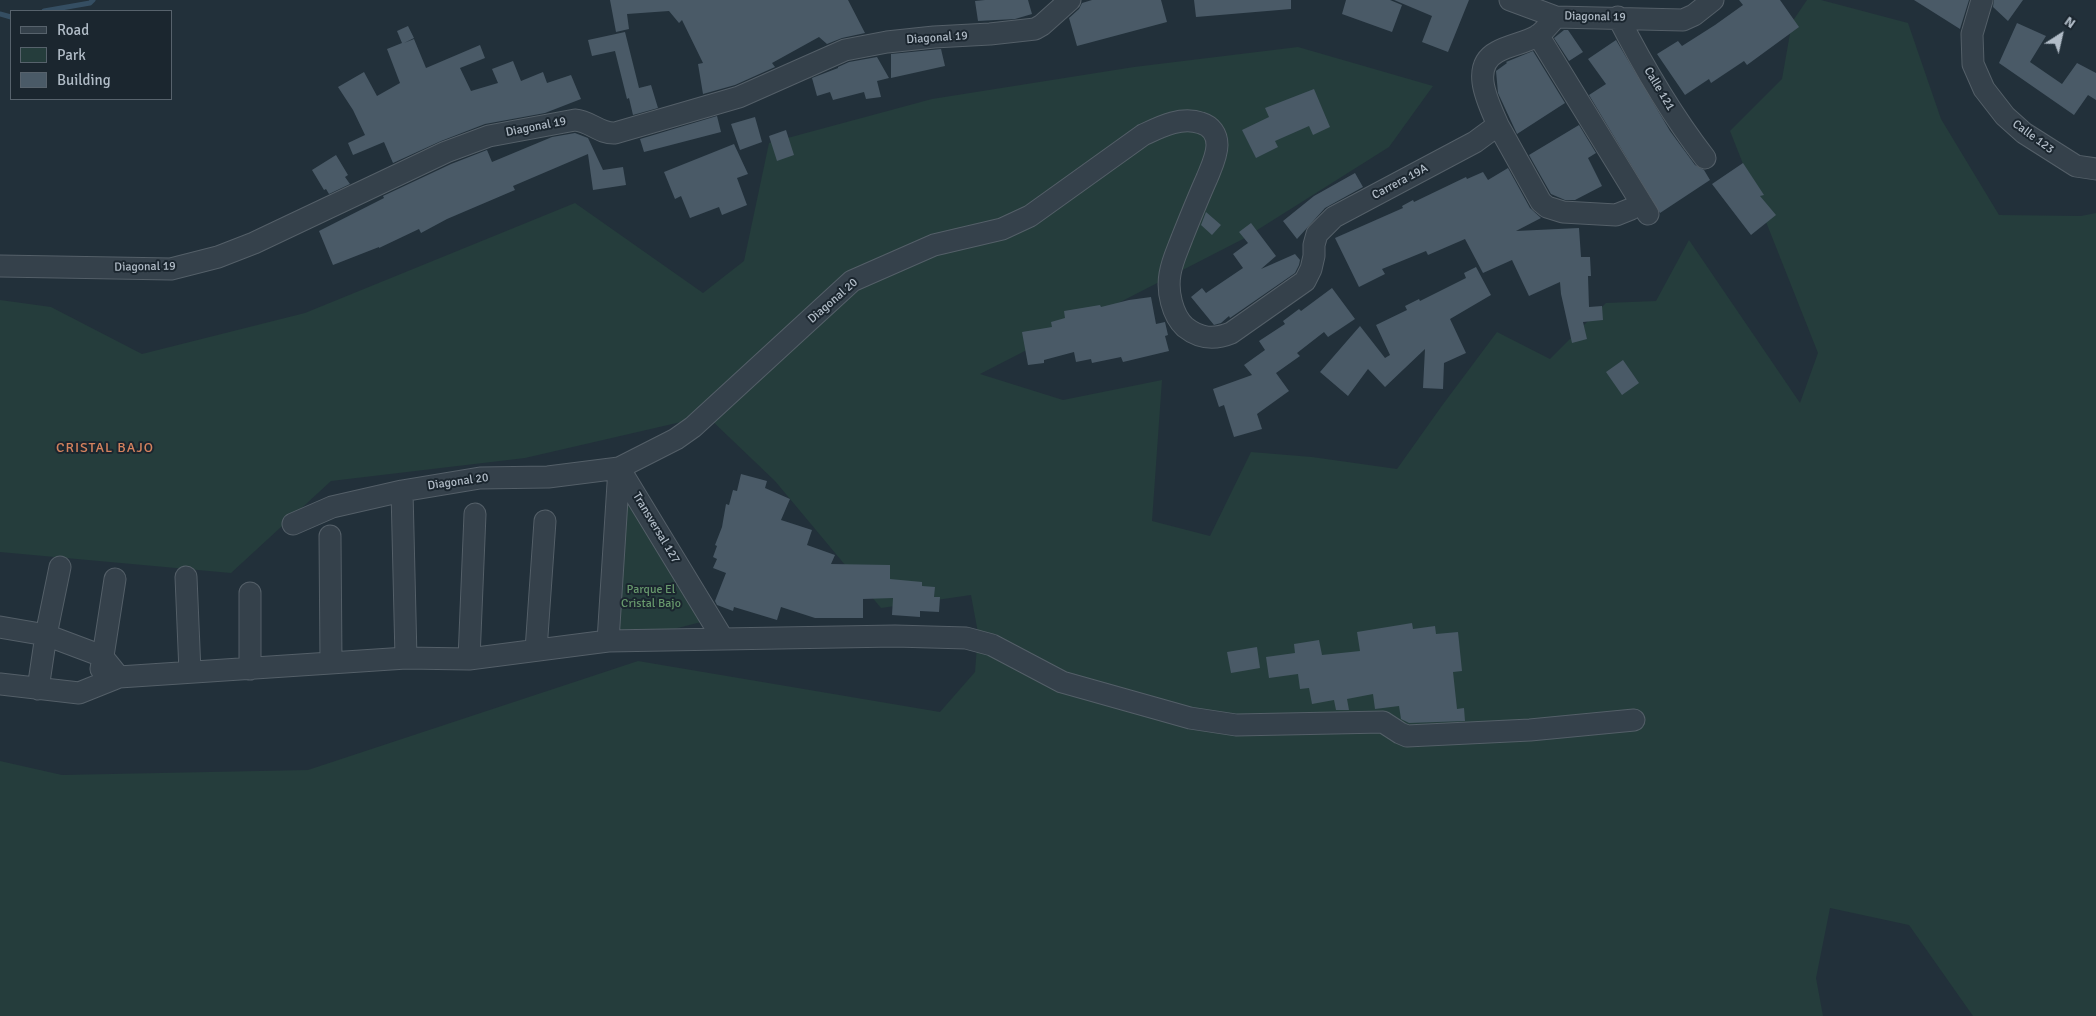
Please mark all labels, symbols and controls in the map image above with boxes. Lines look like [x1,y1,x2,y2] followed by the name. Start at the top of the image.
[1564,9,1626,25] street label: Diagonal 19
[10,10,172,100] legend
[2036,10,2086,60] north arrow
[2061,13,2079,32] text: N
[57,21,89,39] text: Road
[906,29,968,47] street label: Diagonal 19
[57,46,86,64] text: Park
[1640,65,1678,113] street label: Calle 121
[57,71,111,89] text: Building
[504,114,568,140] street label: Diagonal 19
[2009,117,2057,157] street label: Calle 123
[1370,161,1430,203] street label: Carrera 19A
[114,259,176,275] street label: Diagonal 19
[805,275,861,327] street label: Diagonal 20
[55,440,155,456] district label: CRISTAL BAJO
[427,471,489,493] street label: Diagonal 20
[629,490,683,566] street label: Transversal 127
[621,583,681,611] park label: Parque El Cristal Bajo

